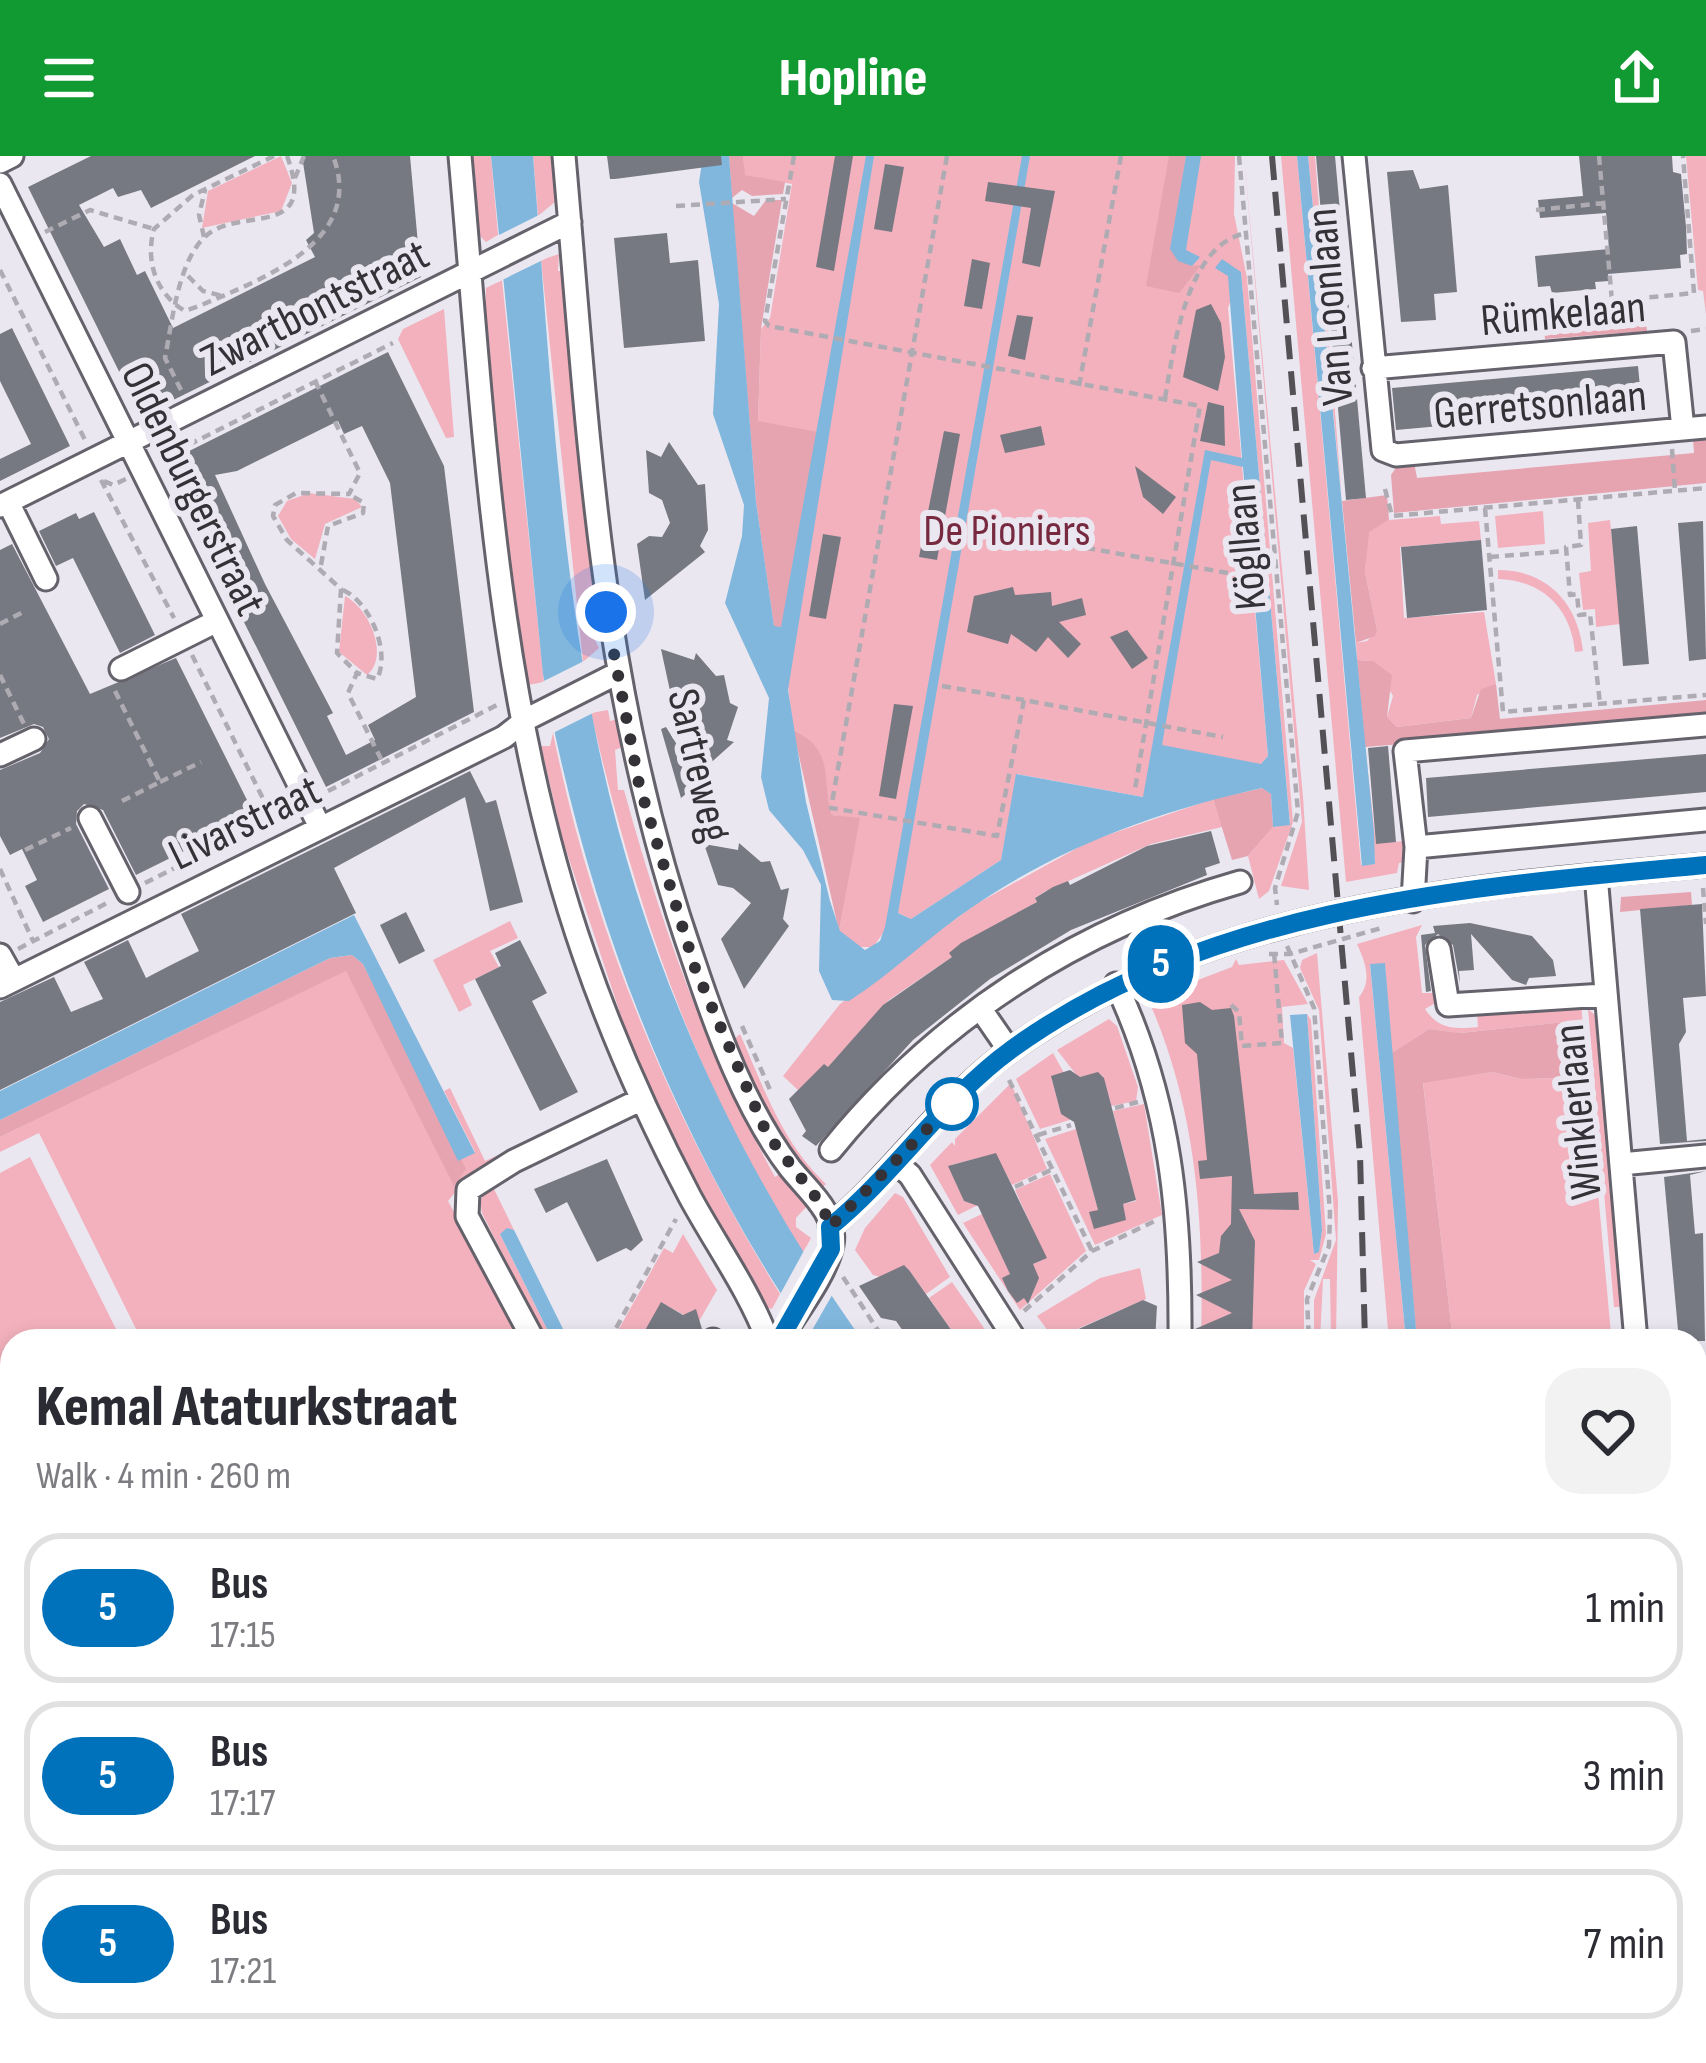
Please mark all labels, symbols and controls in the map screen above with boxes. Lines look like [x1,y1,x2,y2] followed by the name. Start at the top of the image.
[36,45,102,111] icon: menu
[1604,45,1670,111] icon: share
[779,46,927,111] text: Hopline
[1294,206,1366,408] street label: Van Loonlaan
[192,227,438,389] street label: Zwartbontstraat
[1478,280,1648,349] street label: Rümkelaan
[108,354,278,624] street label: Oldenburgerstraat
[1431,369,1649,442] street label: Gerretsonlaan
[1214,481,1279,612] street label: Kögllaan
[923,504,1091,559] park label: De Pioniers
[576,582,636,642] your location
[654,684,743,847] street label: Sartreweg
[160,763,330,883] street label: Livarstraat
[1122,925,1200,1003] line badge: 5
[1152,938,1170,989] text: 5
[1542,1021,1615,1202] street label: Winklerlaan
[927,1079,977,1129] unlabelled marker
[1545,1368,1671,1494] button: heart
[36,1374,457,1442] text: Kemal Ataturkstraat
[36,1453,291,1500] text: Walk · 4 min · 260 m
[210,1557,268,1612] text: Bus
[1586,1581,1665,1636] text: 1 min
[99,1582,117,1633] text: 5
[210,1612,276,1659] text: 17:15
[210,1725,268,1780] text: Bus
[1582,1749,1665,1804] text: 3 min
[99,1750,117,1801] text: 5
[210,1780,275,1827] text: 17:17
[210,1893,268,1948] text: Bus
[1583,1917,1665,1972] text: 7 min
[99,1918,117,1969] text: 5
[210,1948,276,1995] text: 17:21

